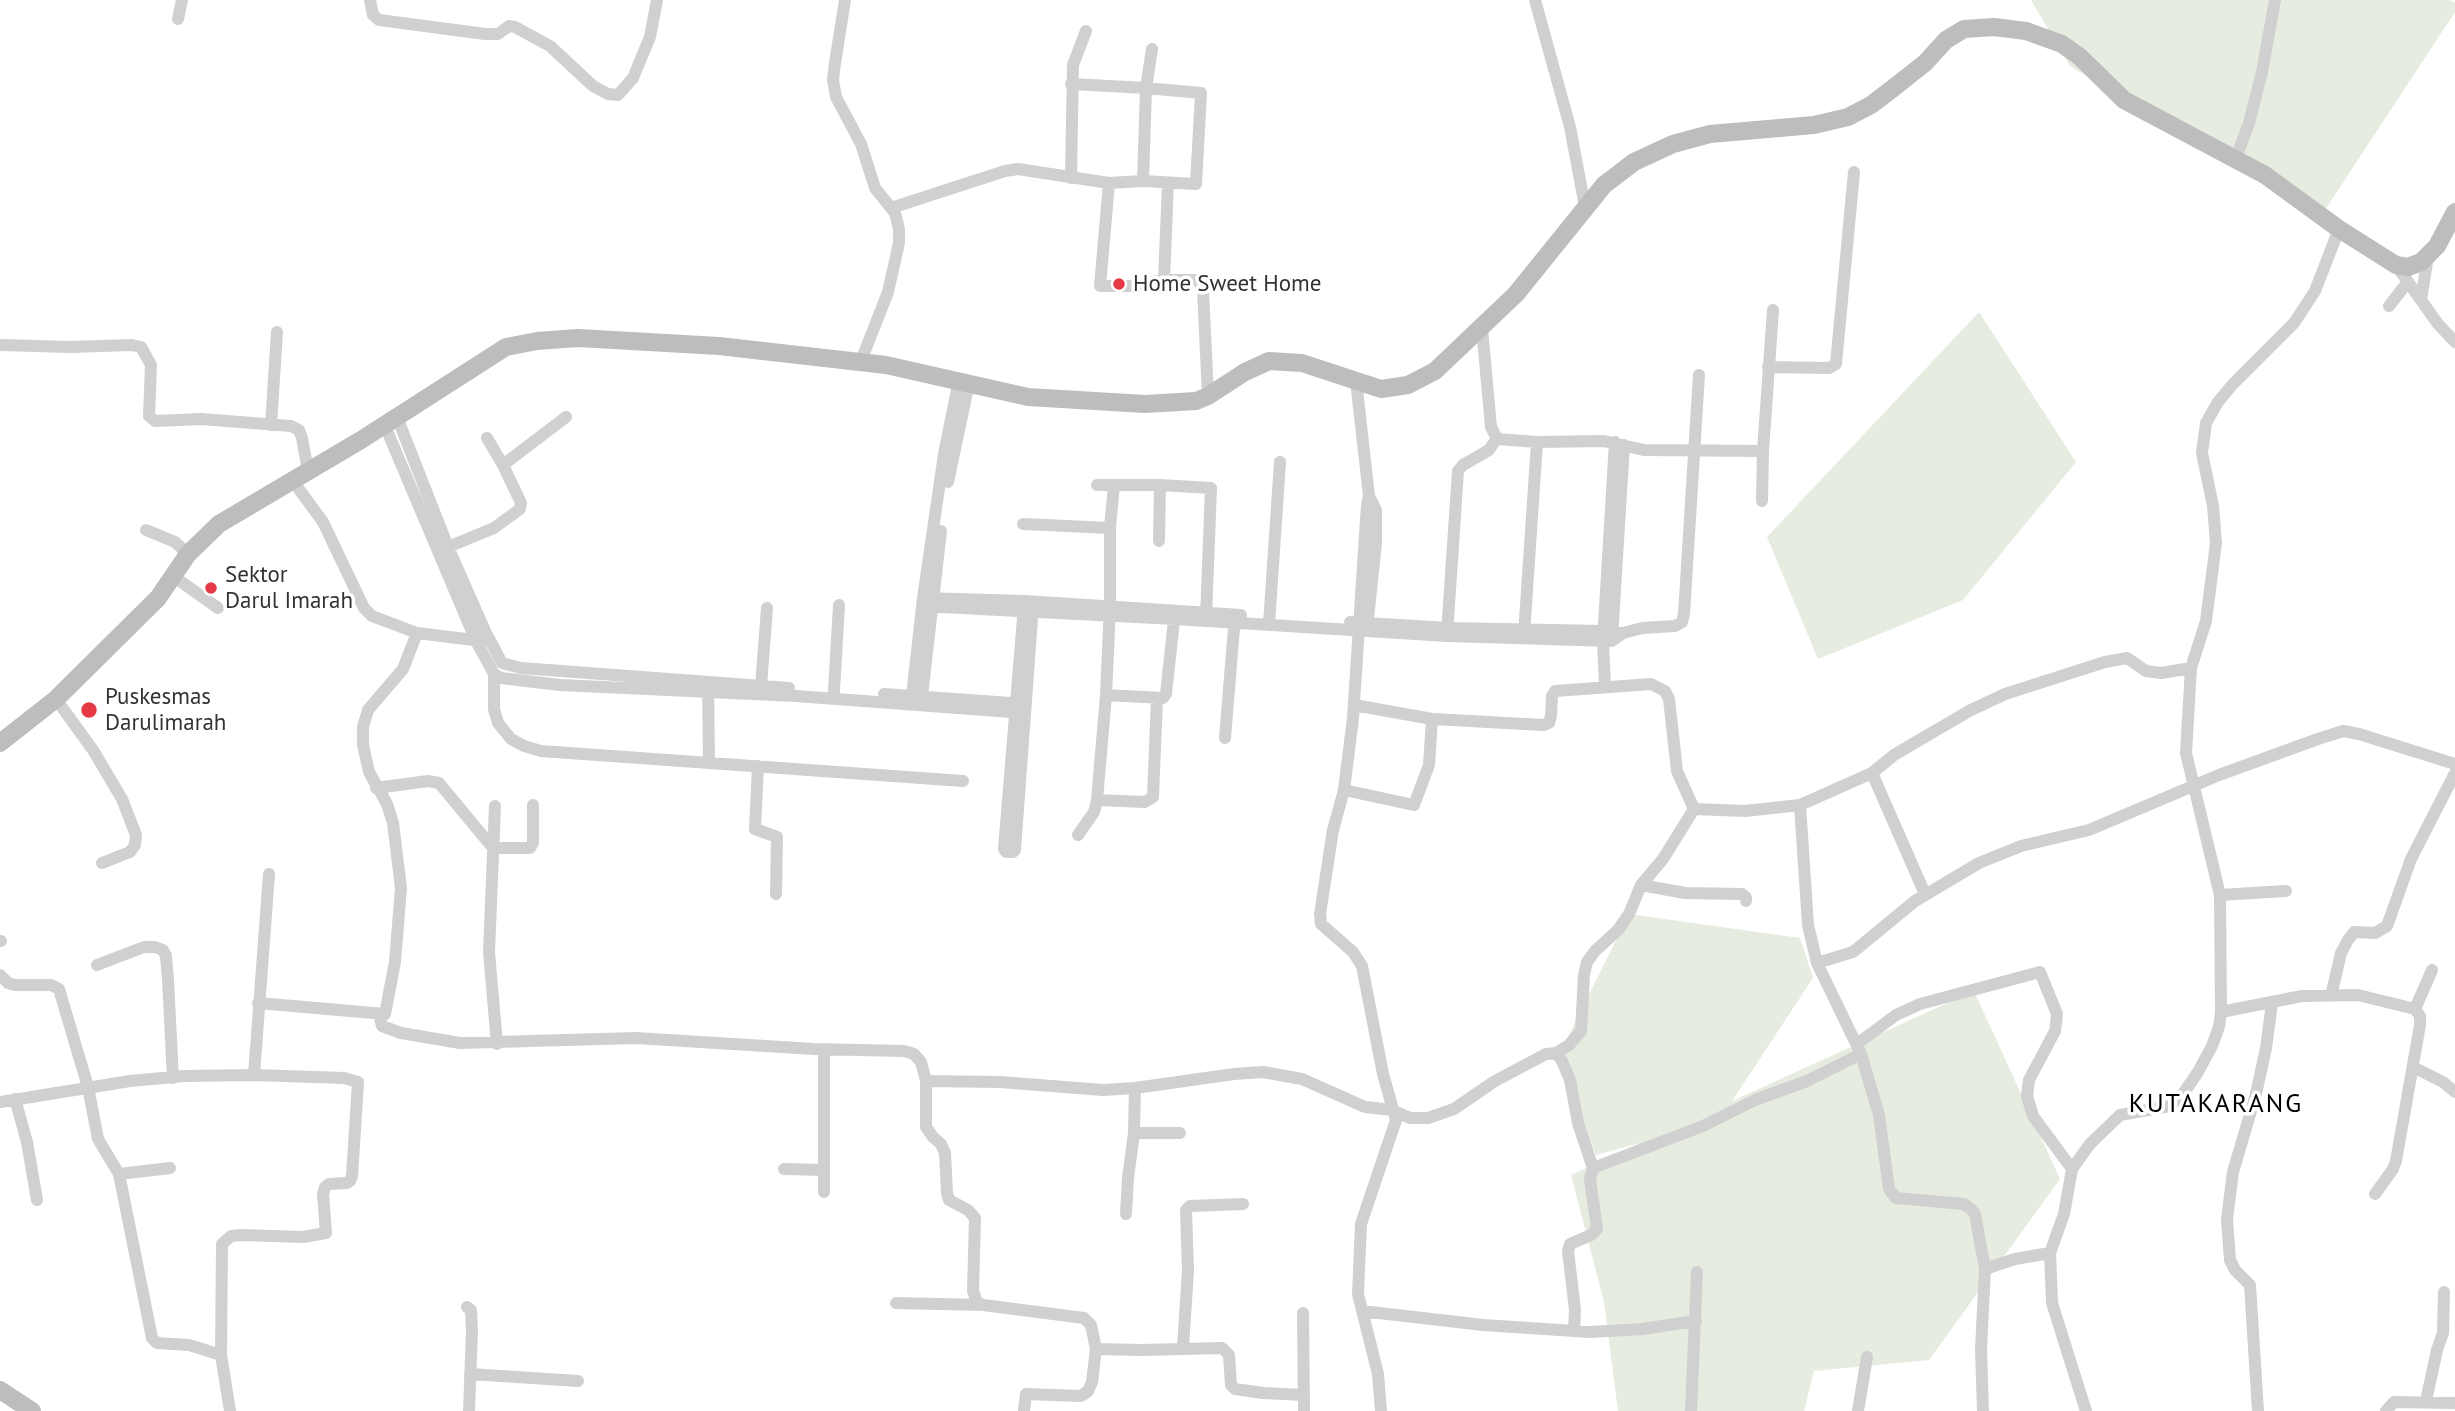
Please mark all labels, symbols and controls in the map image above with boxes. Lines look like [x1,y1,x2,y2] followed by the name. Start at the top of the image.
[1133,270,1321,298] place label: Home Sweet Home
[1111,276,1127,292] marker: Home Sweet Home
[225,561,353,615] place label: Sektor Darul Imarah
[203,580,219,596] marker: Sektor Darul Imarah
[105,683,226,737] place label: Puskesmas Darulimarah
[79,700,99,720] marker: Puskesmas Darulimarah
[2130,1089,2302,1121] district label: KUTAKARANG

